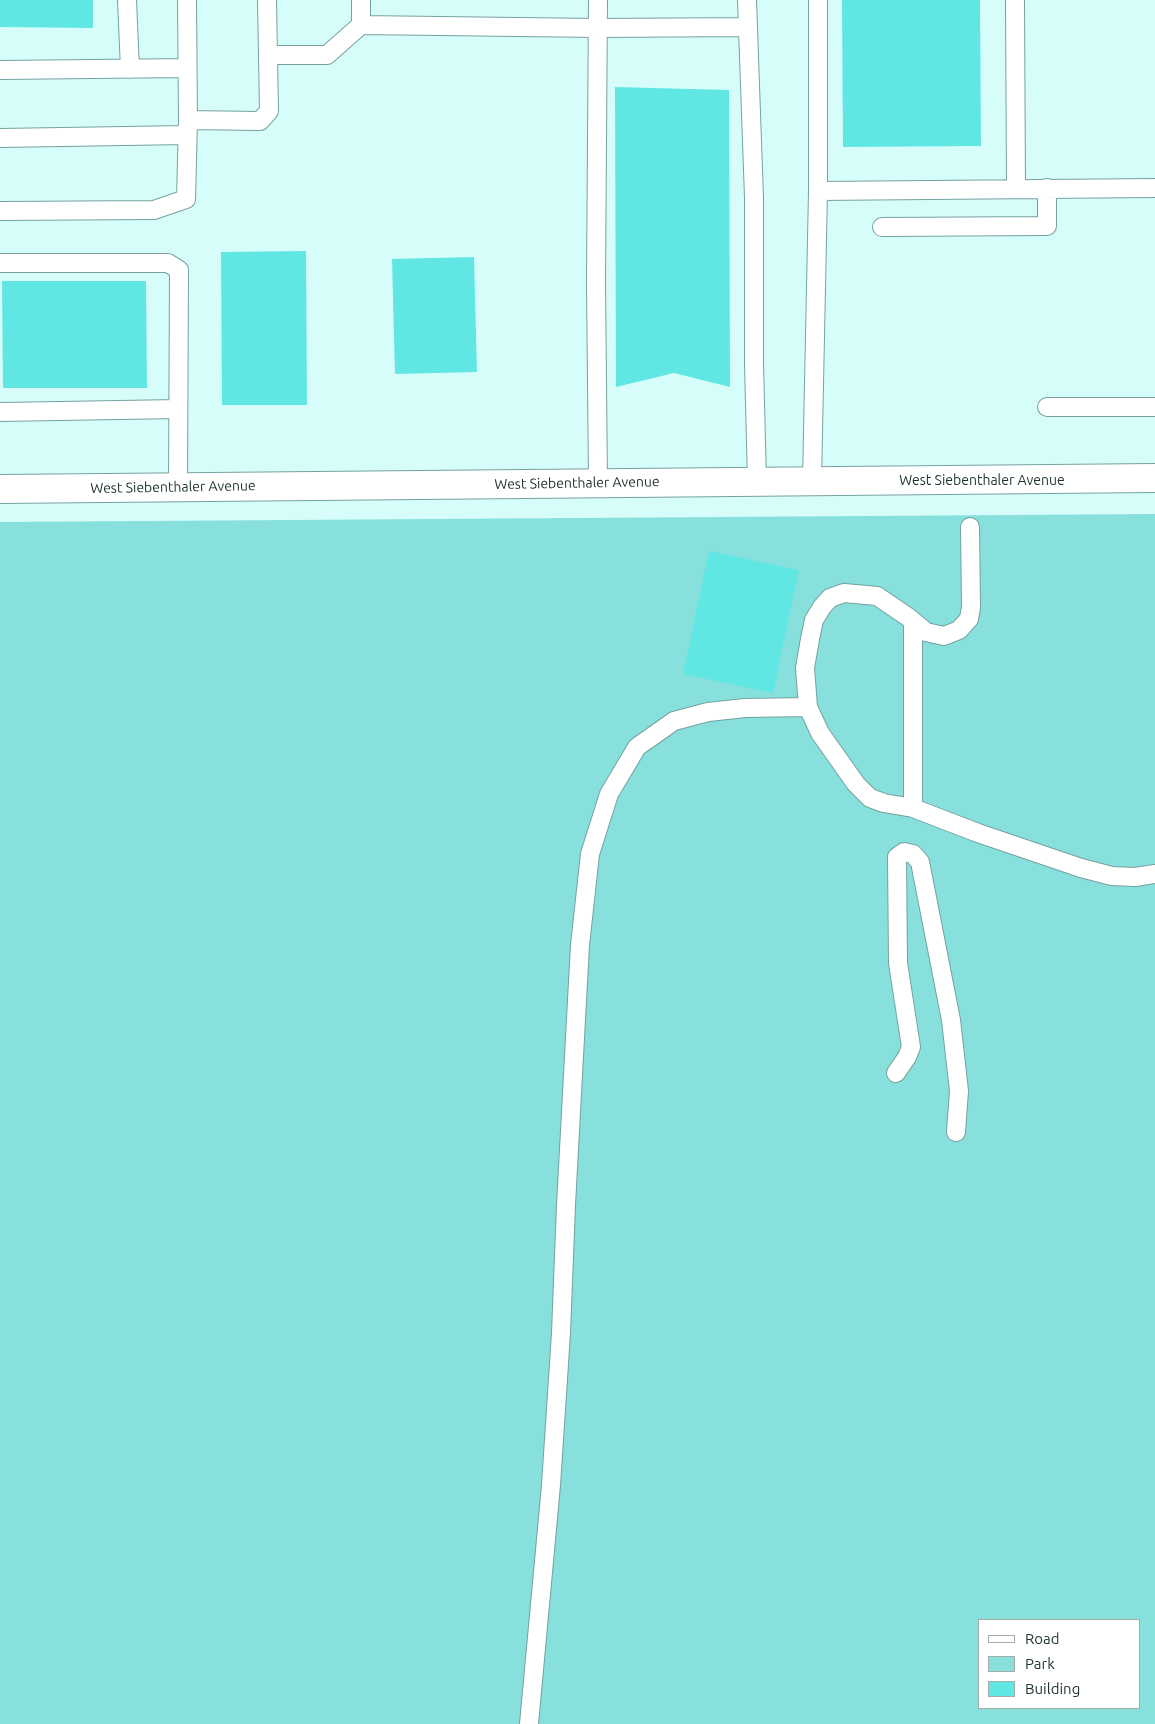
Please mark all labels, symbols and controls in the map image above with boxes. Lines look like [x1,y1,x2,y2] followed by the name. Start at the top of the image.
[899,472,1065,488] street label: West Siebenthaler Avenue
[494,473,660,493] street label: West Siebenthaler Avenue
[90,477,256,497] street label: West Siebenthaler Avenue
[978,1619,1140,1709] legend
[1025,1630,1060,1647] text: Road
[1025,1655,1055,1672] text: Park
[1025,1680,1080,1697] text: Building

